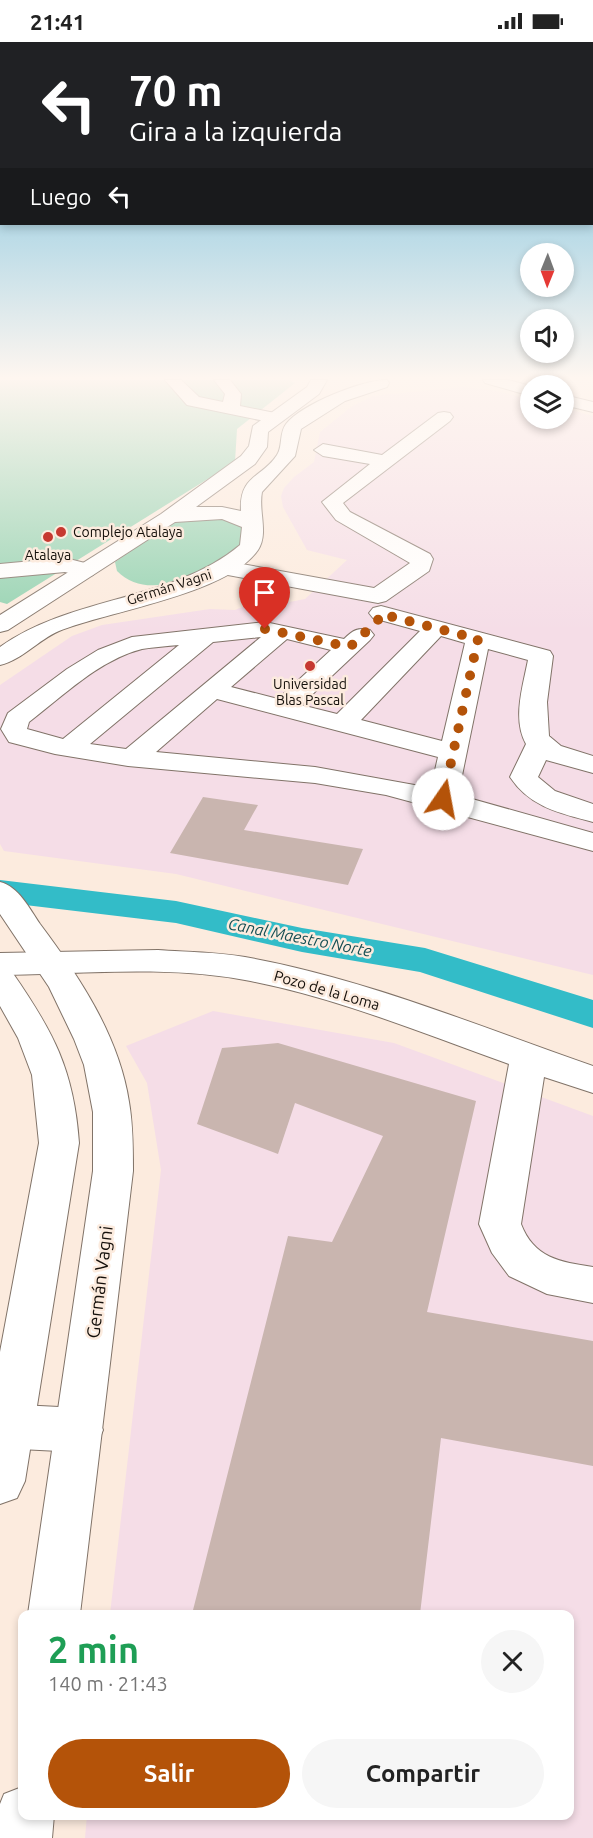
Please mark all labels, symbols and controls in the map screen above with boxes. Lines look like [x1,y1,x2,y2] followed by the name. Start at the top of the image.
[30,9,85,34] text: 21:41
[30,66,108,144] icon: left
[129,67,223,114] text: 70 m
[129,116,342,146] text: Gira a la izquierda
[103,180,136,213] icon: left
[30,184,91,209] text: Luego
[520,243,574,297] north arrow
[520,243,574,429] map controls
[520,309,574,363] button: sound
[520,375,574,429] button: layers
[73,524,183,540] place label: Complejo Atalaya
[54,525,68,539] marker: Complejo Atalaya
[41,530,55,544] marker: Atalaya
[25,547,71,563] place label: Atalaya
[125,566,213,608] street label: Germán Vagni
[239,567,290,629] pin
[248,576,281,609] icon: arrive
[303,659,317,673] marker: Universidad Blas Pascal
[273,676,347,708] place label: Universidad Blas Pascal
[411,767,475,831] position arrow
[227,914,373,960] water label: Canal Maestro Norte
[272,967,382,1013] street label: Pozo de la Loma
[82,1225,116,1339] street label: Germán Vagni
[48,1629,139,1670] text: 2 min
[481,1630,544,1693] button: close
[48,1672,168,1695] text: 140 m · 21:43
[48,1739,290,1808] button: Salir
[302,1739,544,1808] button: Compartir

